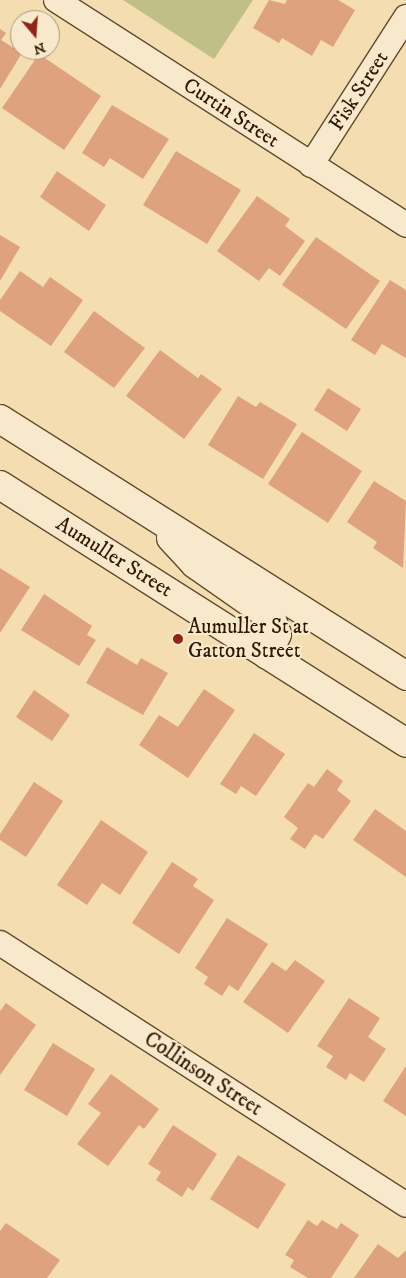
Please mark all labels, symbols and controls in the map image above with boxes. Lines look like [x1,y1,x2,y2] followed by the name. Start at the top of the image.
[10,10,60,60] north arrow
[31,38,48,59] text: N
[324,46,394,136] street label: Fisk Street
[178,73,284,153] street label: Curtin Street
[51,511,177,603] street label: Aumuller Street
[188,614,309,664] place label: Aumuller St at Gatton Street
[172,633,184,645] marker: Aumuller St at Gatton Street
[139,1027,267,1121] street label: Collinson Street

